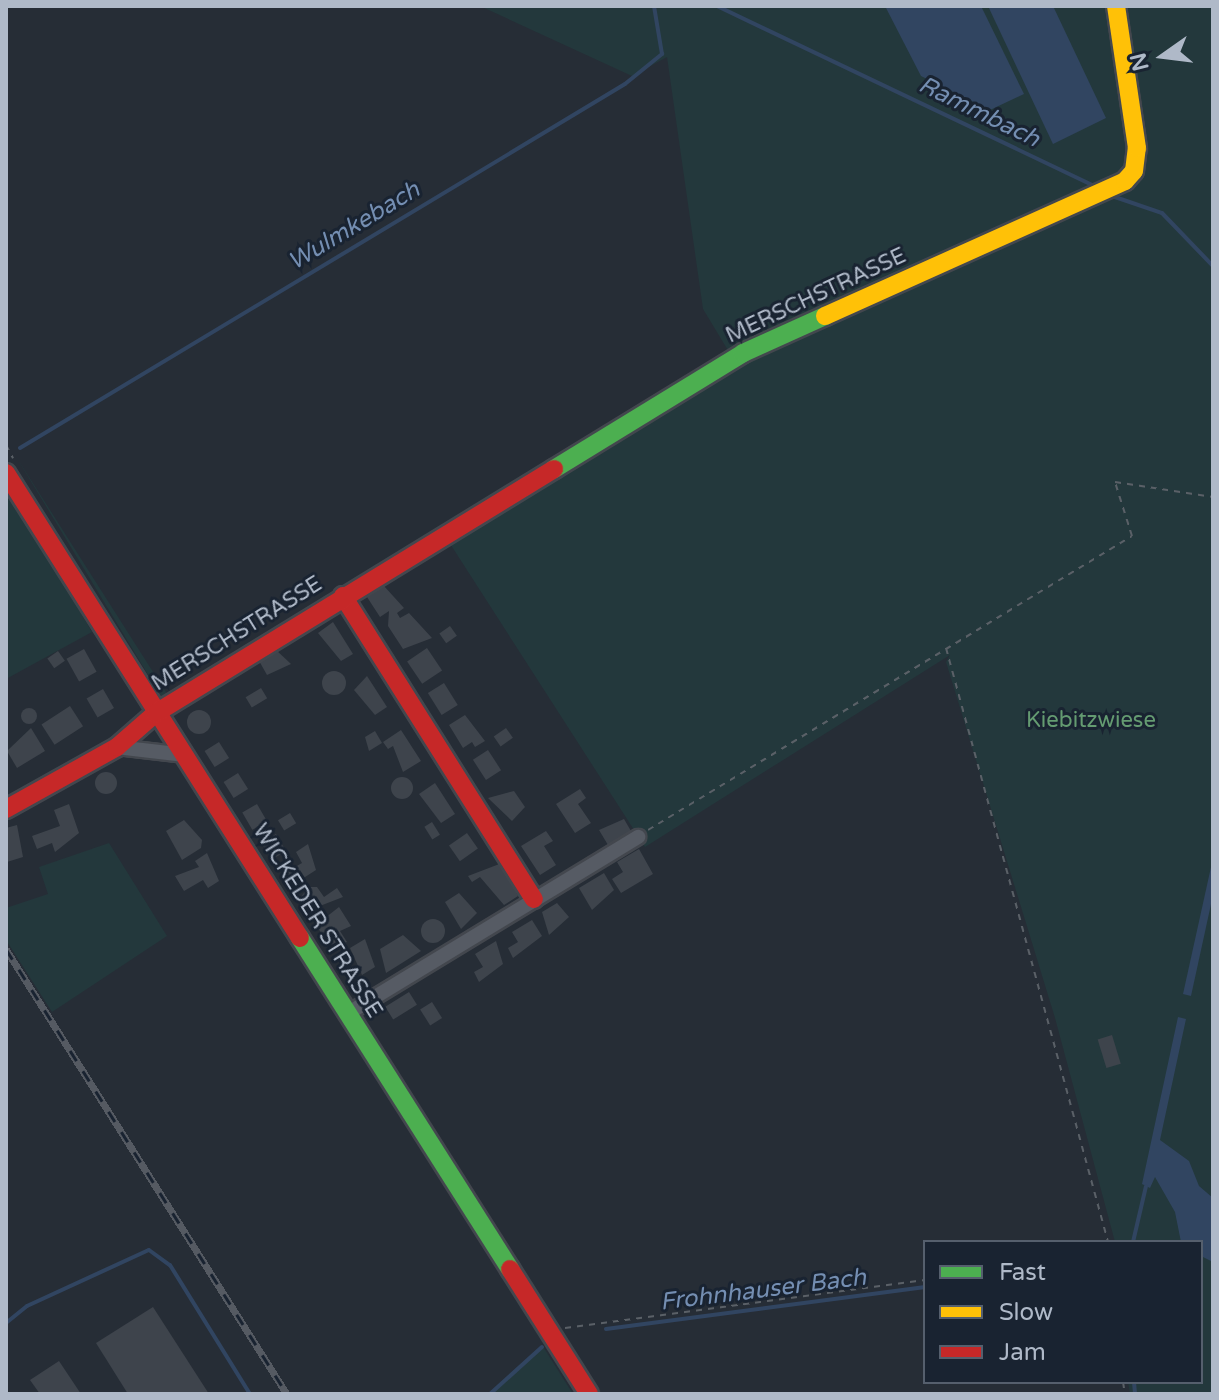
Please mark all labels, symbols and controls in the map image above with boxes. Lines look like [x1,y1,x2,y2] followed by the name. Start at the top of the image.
[1123,16,1203,96] north arrow
[1125,50,1154,74] text: N
[914,70,1044,154] water label: Rammbach
[283,175,425,277] water label: Wulmkebach
[722,243,910,349] street label: MERSCHSTRASSE
[147,571,327,697] street label: MERSCHSTRASSE
[1026,708,1156,734] park label: Kiebitzwiese
[246,819,388,1023] street label: WICKEDER STRASSE
[923,1240,1203,1384] legend
[999,1258,1046,1287] text: Fast
[658,1263,868,1317] water label: Frohnhauser Bach
[999,1298,1053,1327] text: Slow
[999,1338,1046,1367] text: Jam

